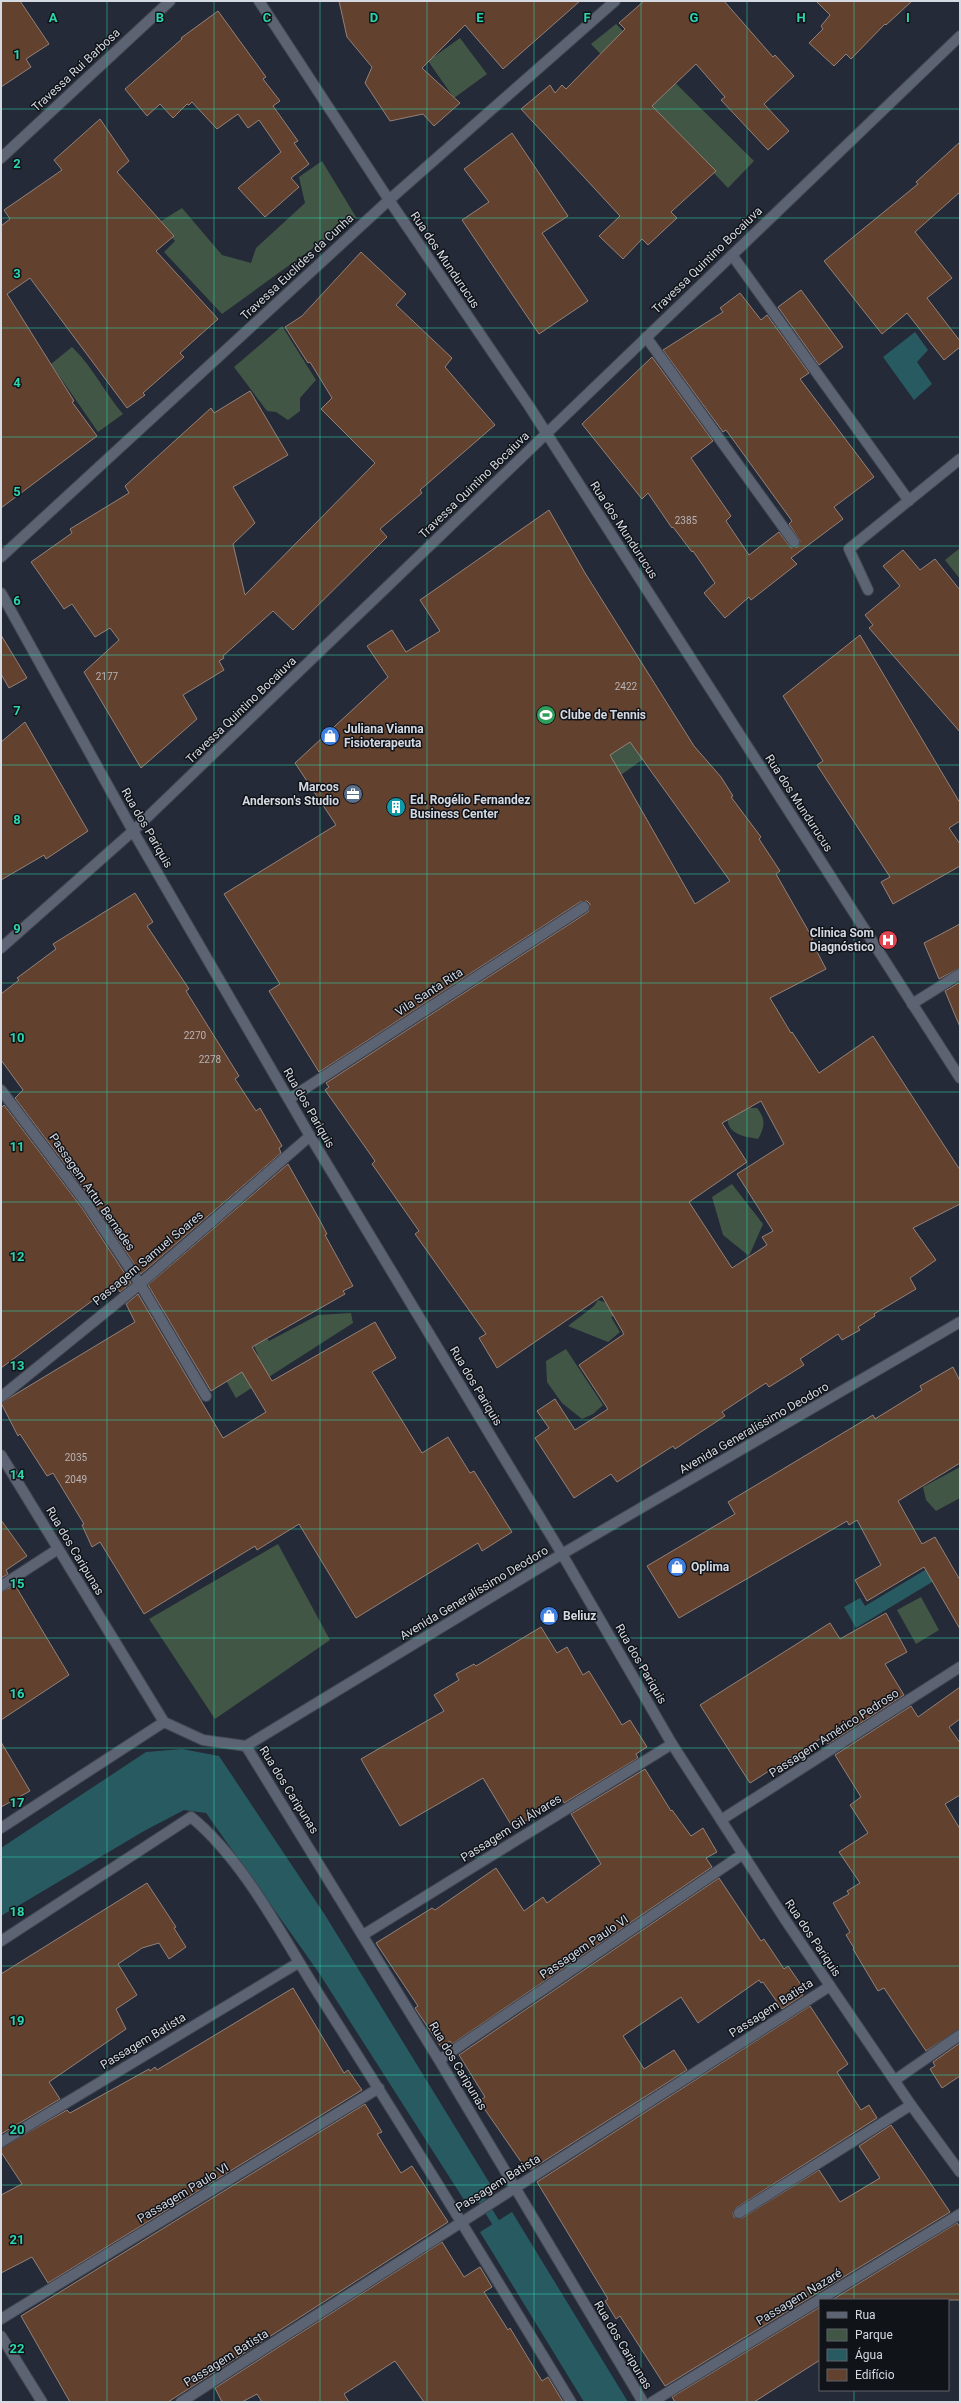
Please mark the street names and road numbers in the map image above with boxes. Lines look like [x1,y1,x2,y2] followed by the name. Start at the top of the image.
[29,26,123,114] street label: Travessa Rui Barbosa
[649,204,765,316] street label: Travessa Quintino Bocaiuva
[408,209,482,311] street label: Rua dos Mundurucus
[238,211,356,323] street label: Travessa Euclides da Cunha
[416,429,532,541] street label: Travessa Quintino Bocaiuva
[587,479,661,581] street label: Rua dos Mundurucus
[183,654,299,766] street label: Travessa Quintino Bocaiuva
[762,752,836,854] street label: Rua dos Mundurucus
[118,786,176,870] street label: Rua dos Pariquis
[393,965,465,1019] street label: Vila Santa Rita
[280,1066,338,1150] street label: Rua dos Pariquis
[46,1131,138,1253] street label: Passagem Artur Bernades
[90,1208,206,1308] street label: Passagem Samuel Soares
[447,1344,505,1428] street label: Rua dos Pariquis
[677,1379,831,1477] street label: Avenida Generalíssimo Deodoro
[43,1504,107,1598] street label: Rua dos Caripunas
[397,1543,551,1643] street label: Avenida Generalíssimo Deodoro
[612,1622,670,1706] street label: Rua dos Pariquis
[767,1686,902,1780] street label: Passagem Américo Pedroso
[256,1744,322,1836] street label: Rua dos Caripunas
[458,1790,564,1865] street label: Passagem Gil Álvares
[782,1897,844,1979] street label: Rua dos Pariquis
[537,1912,631,1982] street label: Passagem Paulo VI
[726,1976,816,2040] street label: Passagem Batista
[98,2010,188,2072] street label: Passagem Batista
[426,2019,490,2113] street label: Rua dos Caripunas
[453,2151,543,2215] street label: Passagem Batista
[135,2160,231,2226] street label: Passagem Paulo VI
[754,2266,844,2328] street label: Passagem Nazaré
[591,2298,655,2392] street label: Rua dos Caripunas
[181,2326,271,2390] street label: Passagem Batista

